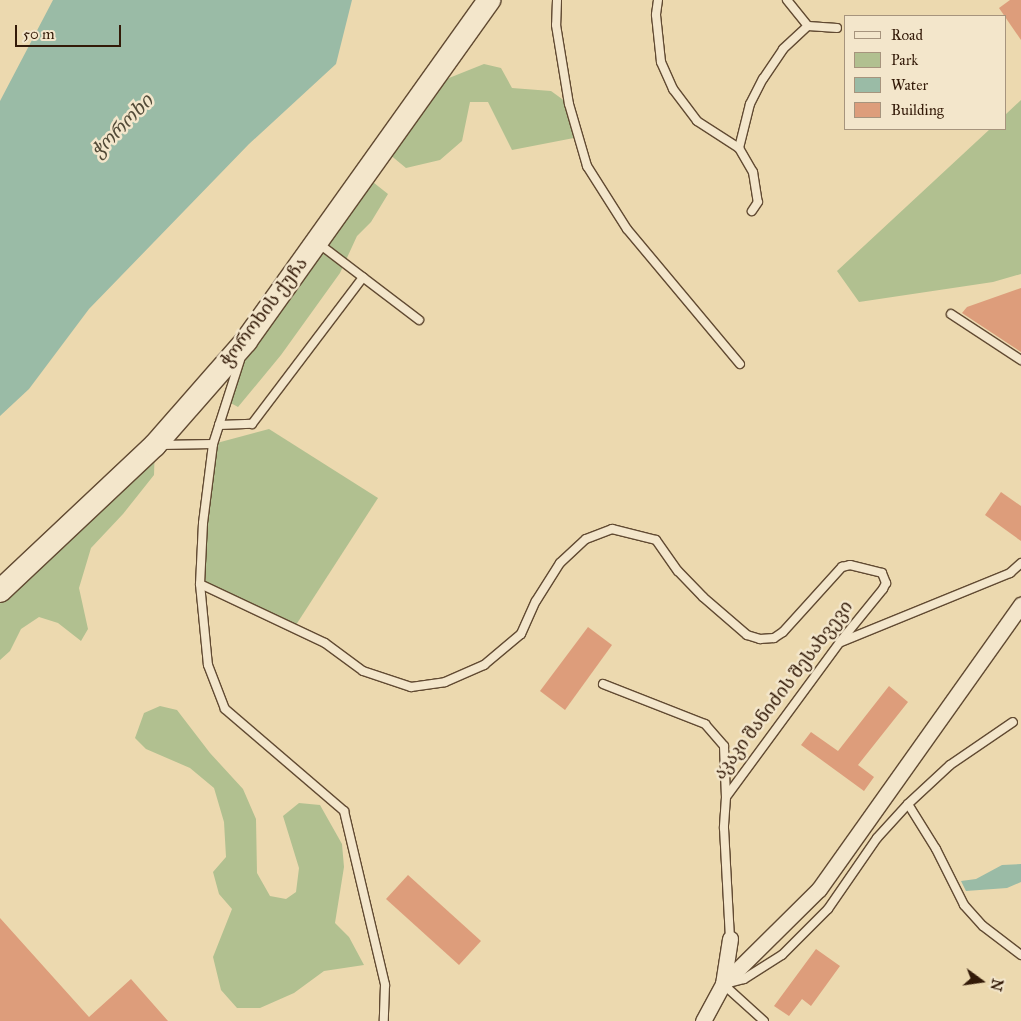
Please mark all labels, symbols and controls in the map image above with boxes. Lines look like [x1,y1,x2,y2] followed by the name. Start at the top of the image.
[18,15,124,47] scale bar
[844,15,1006,130] legend
[23,25,55,43] text: 50 m
[891,26,923,44] text: Road
[891,51,918,69] text: Park
[891,76,928,94] text: Water
[86,90,158,162] water label: ჭოროხი
[891,101,944,119] text: Building
[216,253,312,371] street label: ჭოროხის ქუჩა
[709,596,857,784] street label: აკაკი შანიძის შესახვევი
[956,956,1006,1006] north arrow
[986,977,1006,993] text: N

